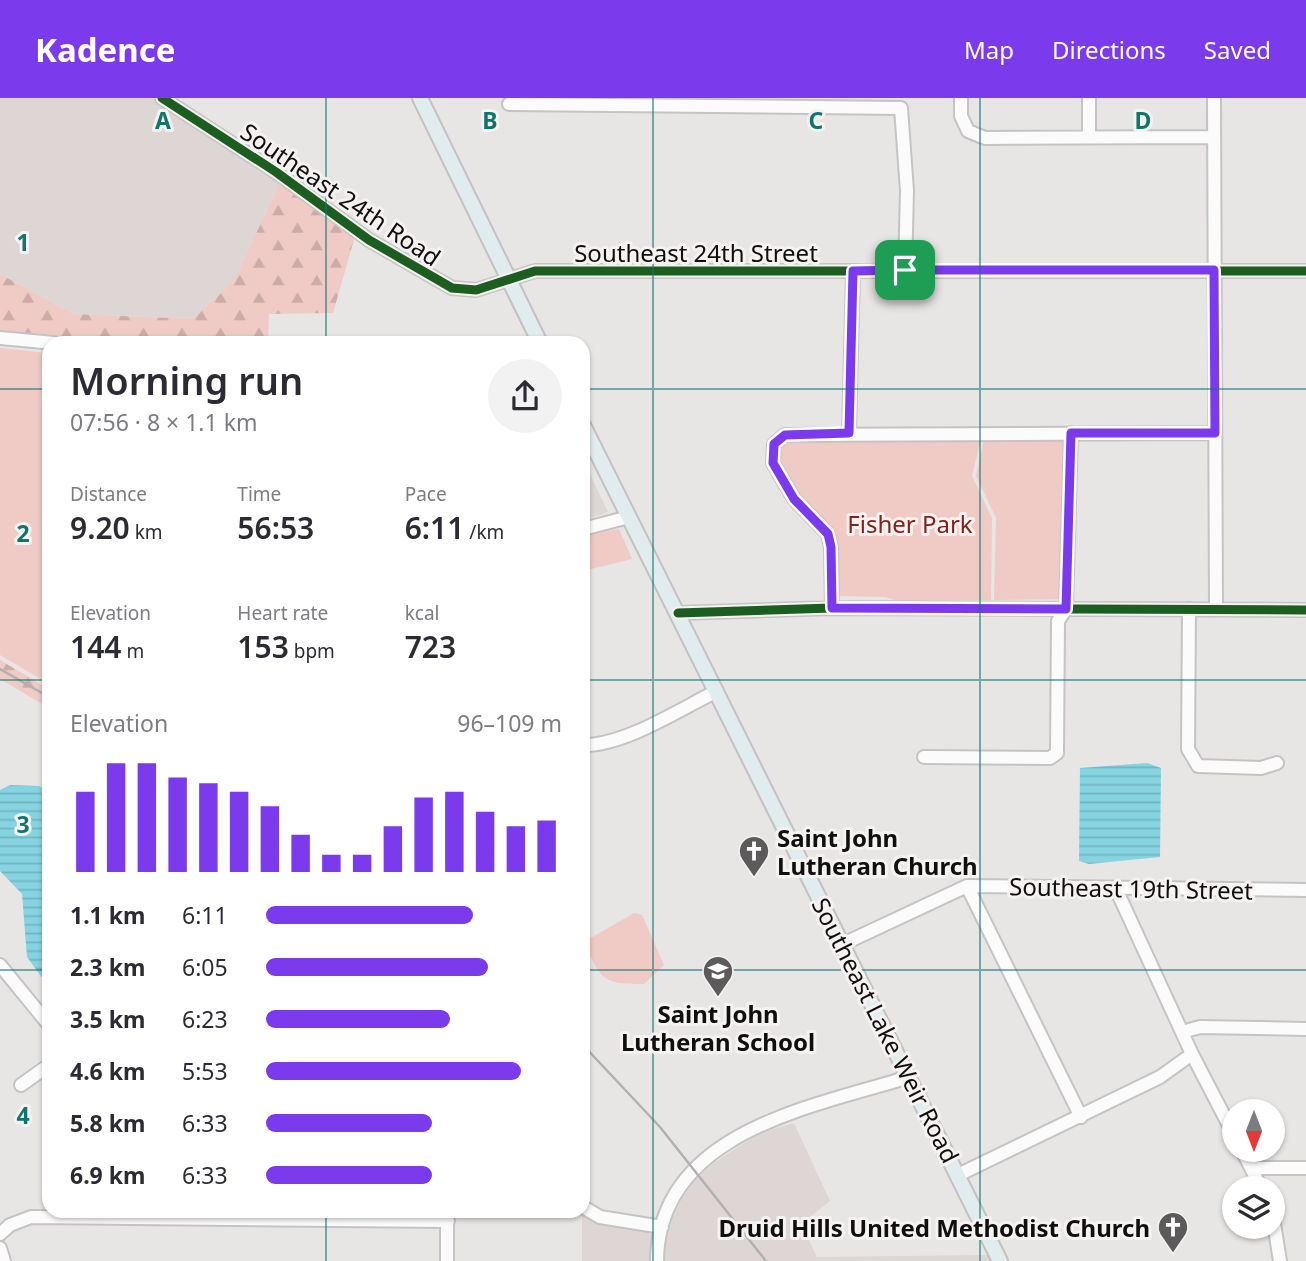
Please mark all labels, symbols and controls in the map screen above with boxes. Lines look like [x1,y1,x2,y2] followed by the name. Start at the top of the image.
[35,27,175,72] text: Kadence
[964,33,1014,66] text: Map
[1052,33,1166,66] text: Directions
[1204,33,1271,66] text: Saved
[155,104,171,136] text: A
[482,104,498,136] text: B
[809,104,824,136] text: C
[1135,104,1151,136] text: D
[235,115,447,273] street label: Southeast 24th Road
[16,226,30,258] text: 1
[574,236,818,269] street label: Southeast 24th Street
[875,240,935,300] pin
[886,251,924,289] icon: arrive
[70,354,303,406] text: Morning run
[488,359,562,433] button: share
[70,406,257,438] text: 07:56 · 8 × 1.1 km
[70,481,147,507] text: Distance
[237,481,281,507] text: Time
[405,481,447,507] text: Pace
[70,507,130,548] text: 9.20
[237,507,314,548] text: 56:53
[405,507,464,548] text: 6:11
[847,507,973,540] park label: Fisher Park
[16,517,30,549] text: 2
[130,519,163,545] text: km
[464,519,504,545] text: /km
[70,600,151,626] text: Elevation
[237,600,328,626] text: Heart rate
[405,600,439,626] text: kcal
[70,626,121,667] text: 144
[237,626,289,667] text: 153
[405,626,456,667] text: 723
[121,638,144,664] text: m
[289,638,335,664] text: bpm
[70,707,168,739] text: Elevation
[457,707,562,739] text: 96–109 m
[16,808,30,840] text: 3
[777,821,978,882] place label: Saint John Lutheran Church
[737,834,771,878] church icon: Saint John Lutheran Church
[1009,869,1253,907] street label: Southeast 19th Street
[805,892,967,1168] street label: Southeast Lake Weir Road
[70,899,145,931] text: 1.1 km
[182,899,228,931] text: 6:11
[70,951,145,983] text: 2.3 km
[182,951,228,983] text: 6:05
[701,954,735,998] school or university icon: Saint John Lutheran School
[621,997,815,1058] place label: Saint John Lutheran School
[70,1003,145,1035] text: 3.5 km
[182,1003,228,1035] text: 6:23
[70,1055,145,1087] text: 4.6 km
[182,1055,228,1087] text: 5:53
[16,1099,30,1131] text: 4
[1222,1099,1284,1162] north arrow
[1222,1099,1285,1239] map controls
[70,1107,145,1139] text: 5.8 km
[182,1107,228,1139] text: 6:33
[70,1159,145,1191] text: 6.9 km
[182,1159,228,1191] text: 6:33
[1222,1176,1285,1239] button: layers
[1156,1210,1190,1254] church icon: Druid Hills United Methodist Church
[718,1211,1150,1244] place label: Druid Hills United Methodist Church

